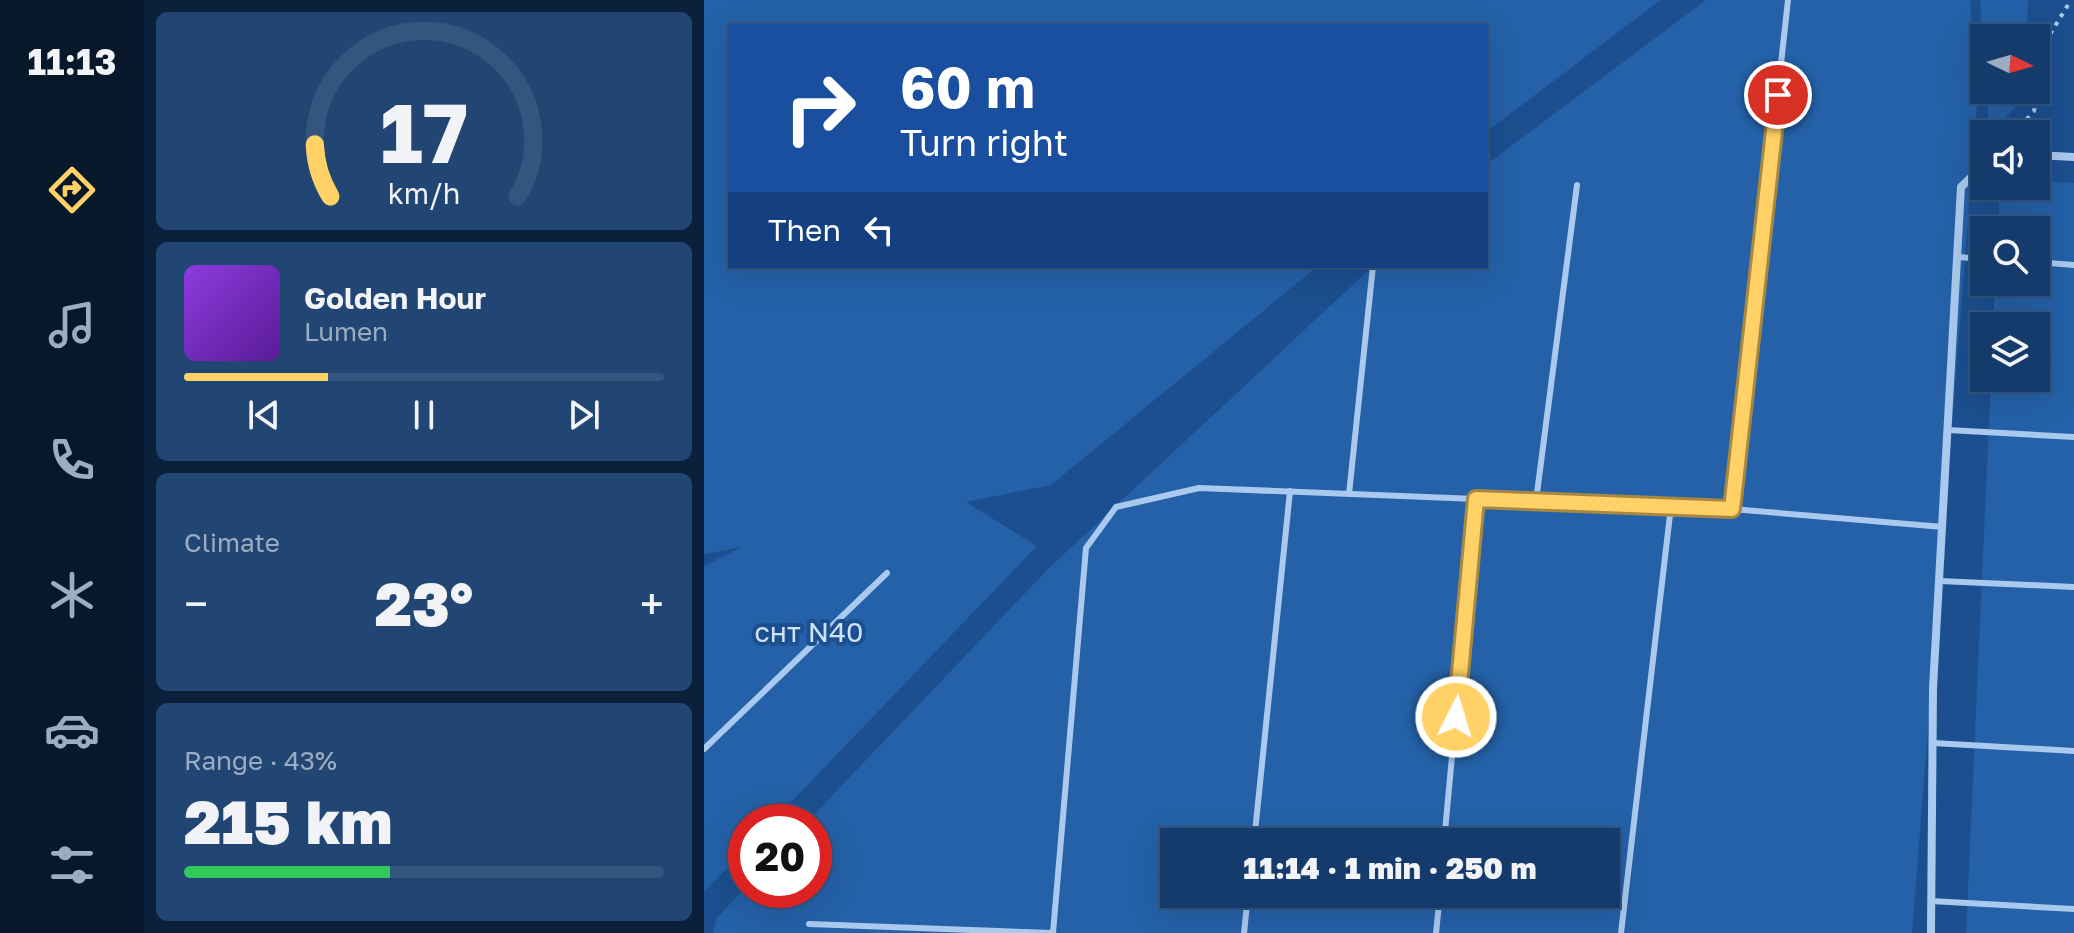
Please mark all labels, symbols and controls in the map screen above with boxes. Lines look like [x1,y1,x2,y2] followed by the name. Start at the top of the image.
[1970,24,2050,104] north arrow
[1970,24,2050,392] map controls
[27,40,117,83] text: 11:13
[900,53,1035,120] text: 60 m
[768,56,872,160] icon: right
[1744,61,1812,129] pin
[1756,73,1800,117] icon: arrive
[380,81,468,181] text: 17
[1970,120,2050,200] button: sound
[900,121,1068,164] text: Turn right
[44,162,100,218] icon: directions
[388,176,460,210] text: km/h
[857,208,901,252] icon: left
[768,212,841,248] text: Then
[1970,216,2050,296] button: search
[304,280,486,316] text: Golden Hour
[44,297,100,353] icon: music
[1970,312,2050,392] button: layers
[304,316,388,347] text: Lumen
[242,393,286,437] icon: previous
[402,393,446,437] icon: pause
[562,393,606,437] icon: next
[44,432,100,488] icon: phone
[184,527,280,558] text: Climate
[44,567,100,623] icon: climate
[375,567,473,639] text: 23°
[184,577,208,630] text: −
[640,577,664,630] text: +
[755,615,863,648] park label: снт N40
[1414,675,1498,759] position arrow
[44,702,100,758] icon: car
[184,745,337,776] text: Range · 43%
[184,785,393,857] text: 215 km
[728,804,832,908] speed limit sign: 20
[44,837,100,893] icon: filters
[1243,850,1537,886] text: 11:14 · 1 min · 250 m

